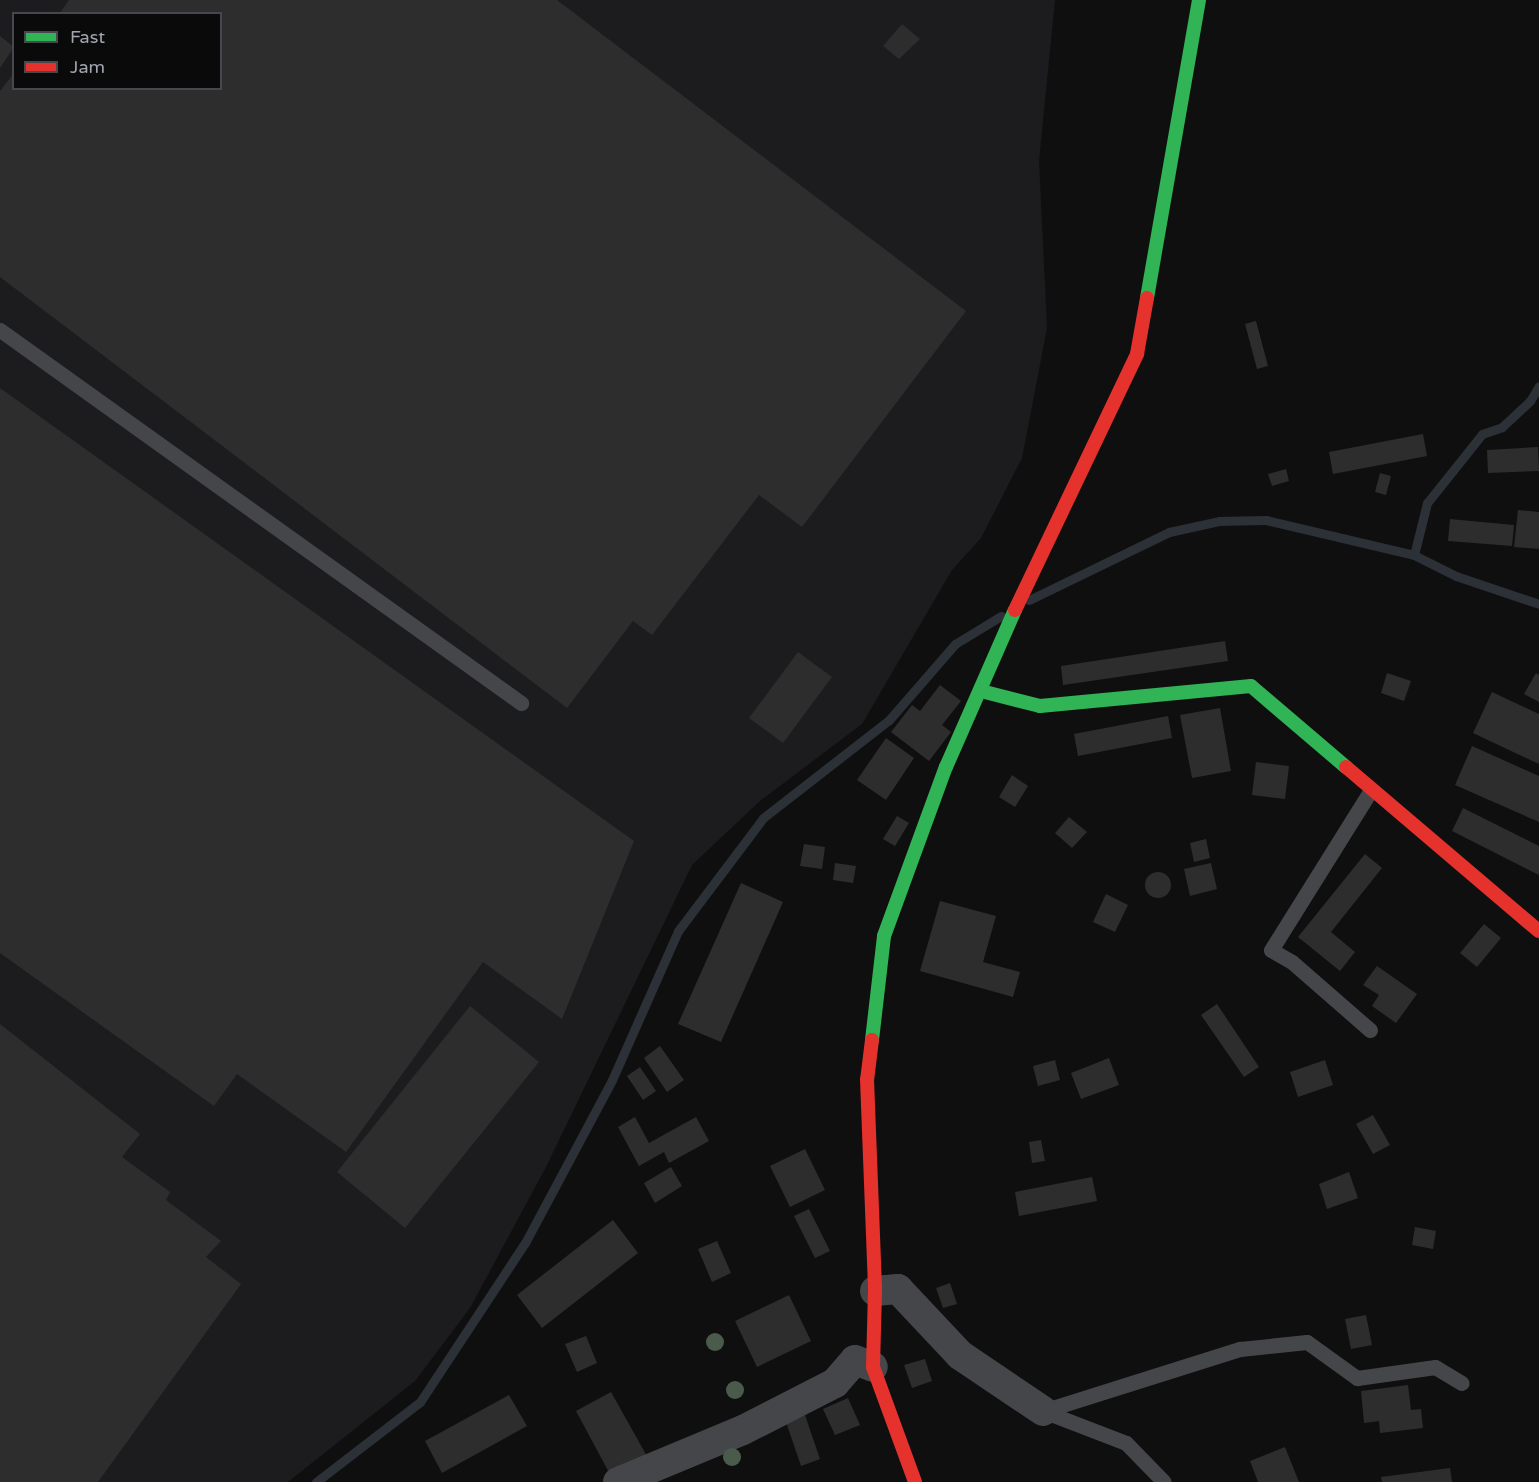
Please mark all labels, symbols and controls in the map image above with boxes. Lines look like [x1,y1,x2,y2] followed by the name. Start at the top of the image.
[12,12,222,90] legend
[70,26,105,48] text: Fast
[70,56,105,78] text: Jam

